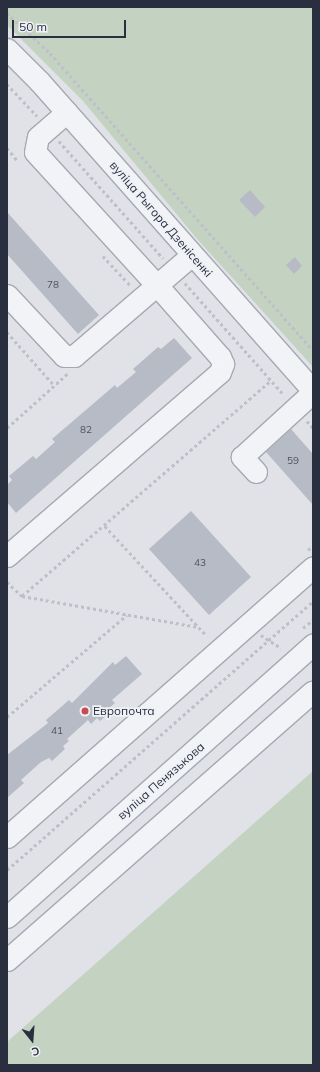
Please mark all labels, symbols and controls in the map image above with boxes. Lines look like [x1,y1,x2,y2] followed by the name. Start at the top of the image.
[14,12,128,38] scale bar
[19,19,47,34] text: 50 m
[107,158,215,280] street label: вуліца Рыгора Дзенісенкі
[47,279,59,291] house number: 78
[80,424,92,436] house number: 82
[287,455,299,467] house number: 59
[194,557,206,569] house number: 43
[93,704,155,718] place label: Европочта
[80,706,90,716] marker: Европочта
[51,725,63,737] house number: 41
[115,739,207,823] street label: вуліца Пенязькова
[12,1020,52,1060] north arrow
[30,1044,41,1059] text: С

